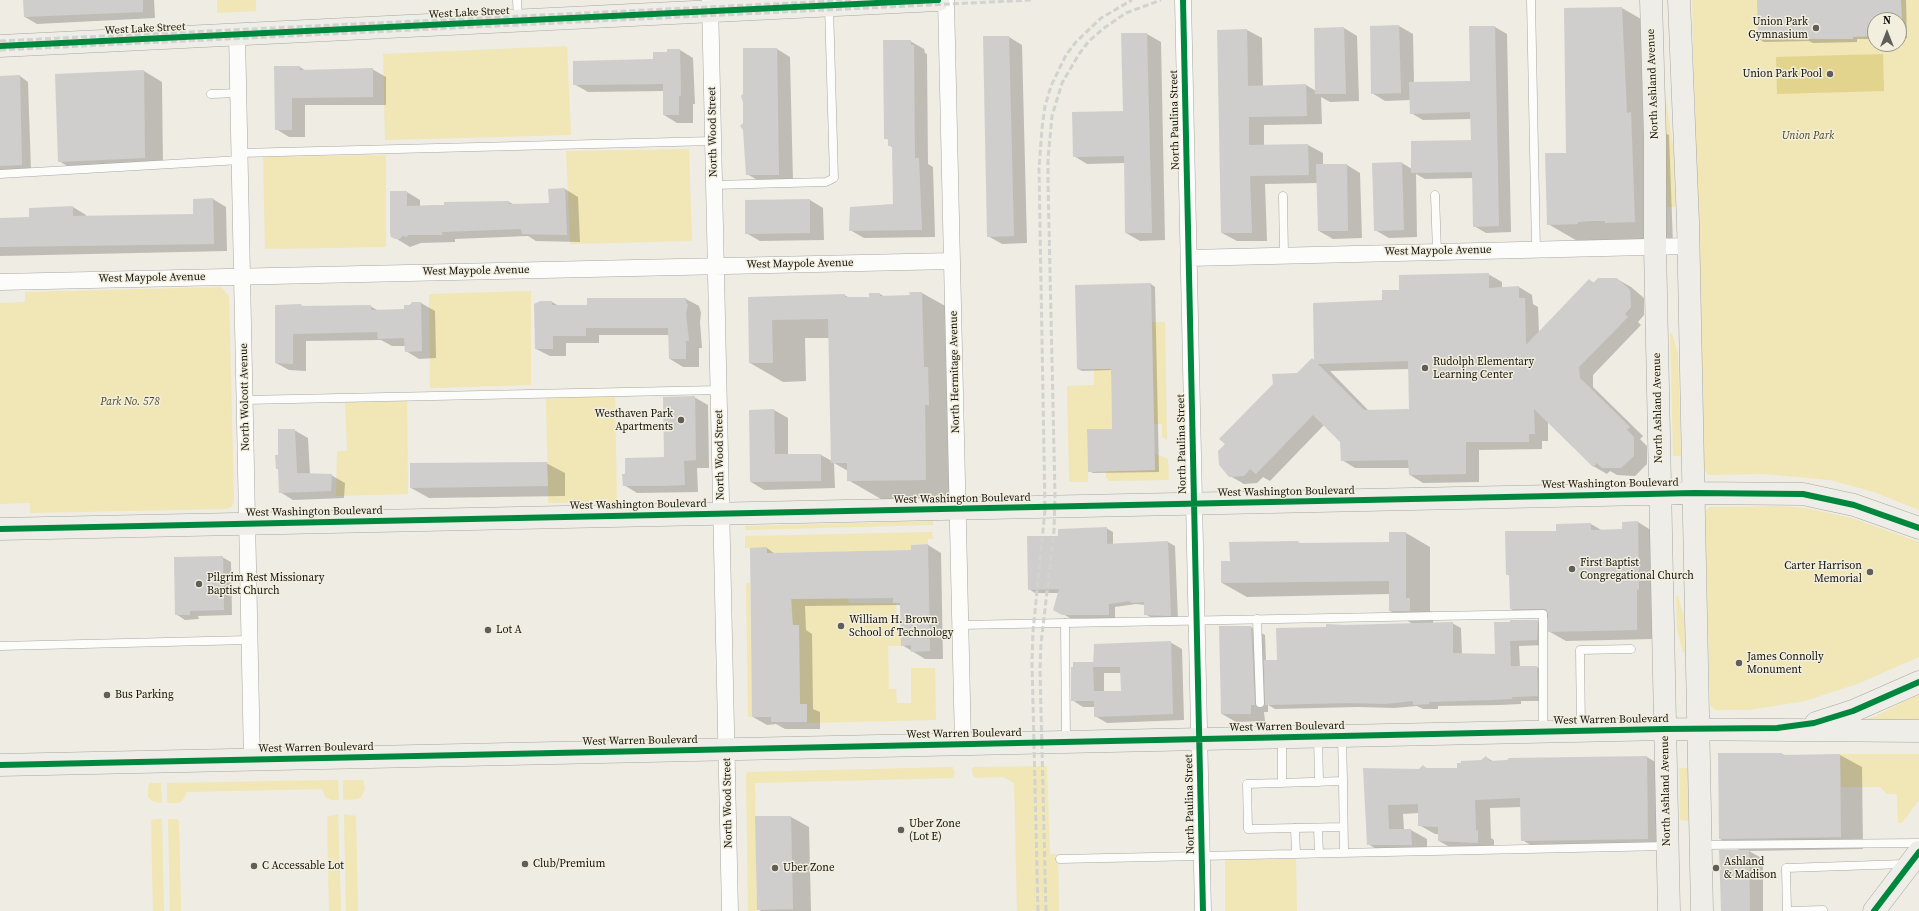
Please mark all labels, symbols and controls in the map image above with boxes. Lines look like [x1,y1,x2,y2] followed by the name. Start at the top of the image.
[428,4,510,22] street label: West Lake Street
[1867,12,1907,52] north arrow
[1883,13,1891,28] text: N
[1748,15,1808,41] place label: Union Park Gymnasium
[104,20,186,38] street label: West Lake Street
[1811,23,1821,33] marker: Union Park Gymnasium
[1644,29,1662,139] street label: North Ashland Avenue
[1742,67,1822,81] place label: Union Park Pool
[1825,69,1835,79] marker: Union Park Pool
[1168,70,1182,170] street label: North Paulina Street
[706,87,720,177] street label: North Wood Street
[1782,129,1834,143] park label: Union Park
[1384,243,1492,259] street label: West Maypole Avenue
[746,256,854,272] street label: West Maypole Avenue
[422,263,530,279] street label: West Maypole Avenue
[98,270,206,286] street label: West Maypole Avenue
[947,311,963,433] street label: North Hermitage Avenue
[237,343,253,451] street label: North Wolcott Avenue
[1650,353,1666,463] street label: North Ashland Avenue
[1433,355,1534,381] place label: Rudolph Elementary Learning Center
[1420,363,1430,373] marker: Rudolph Elementary Learning Center
[1175,394,1189,494] street label: North Paulina Street
[100,395,160,409] park label: Park No. 578
[595,407,673,433] place label: Westhaven Park Apartments
[713,410,727,500] street label: North Wood Street
[676,415,686,425] marker: Westhaven Park Apartments
[1541,476,1679,492] street label: West Washington Boulevard
[1217,484,1355,500] street label: West Washington Boulevard
[893,491,1031,507] street label: West Washington Boulevard
[569,497,707,513] street label: West Washington Boulevard
[245,504,383,520] street label: West Washington Boulevard
[1580,556,1694,582] place label: First Baptist Congregational Church
[1784,559,1862,585] place label: Carter Harrison Memorial
[1567,564,1577,574] marker: First Baptist Congregational Church
[1865,567,1875,577] marker: Carter Harrison Memorial
[207,571,324,597] place label: Pilgrim Rest Missionary Baptist Church
[194,579,204,589] marker: Pilgrim Rest Missionary Baptist Church
[849,613,953,639] place label: William H. Brown School of Technology
[836,621,846,631] marker: William H. Brown School of Technology
[496,623,522,637] place label: Lot A
[483,625,493,635] marker: Lot A
[1747,650,1824,676] place label: James Connolly Monument
[1734,658,1744,668] marker: James Connolly Monument
[115,688,174,702] place label: Bus Parking
[102,690,112,700] marker: Bus Parking
[1553,712,1669,728] street label: West Warren Boulevard
[1229,719,1345,735] street label: West Warren Boulevard
[906,726,1022,742] street label: West Warren Boulevard
[582,733,698,749] street label: West Warren Boulevard
[1658,736,1674,846] street label: North Ashland Avenue
[258,740,374,756] street label: West Warren Boulevard
[1183,754,1197,854] street label: North Paulina Street
[721,758,735,848] street label: North Wood Street
[909,817,961,843] place label: Uber Zone (Lot E)
[896,825,906,835] marker: Uber Zone (Lot E)
[1724,855,1777,881] place label: Ashland & Madison
[533,857,605,871] place label: Club/Premium
[262,859,344,873] place label: C Accessable Lot
[520,859,530,869] marker: Club/Premium
[249,861,259,871] marker: C Accessable Lot
[783,861,835,875] place label: Uber Zone
[770,863,780,873] marker: Uber Zone
[1711,863,1721,873] marker: Ashland & Madison

